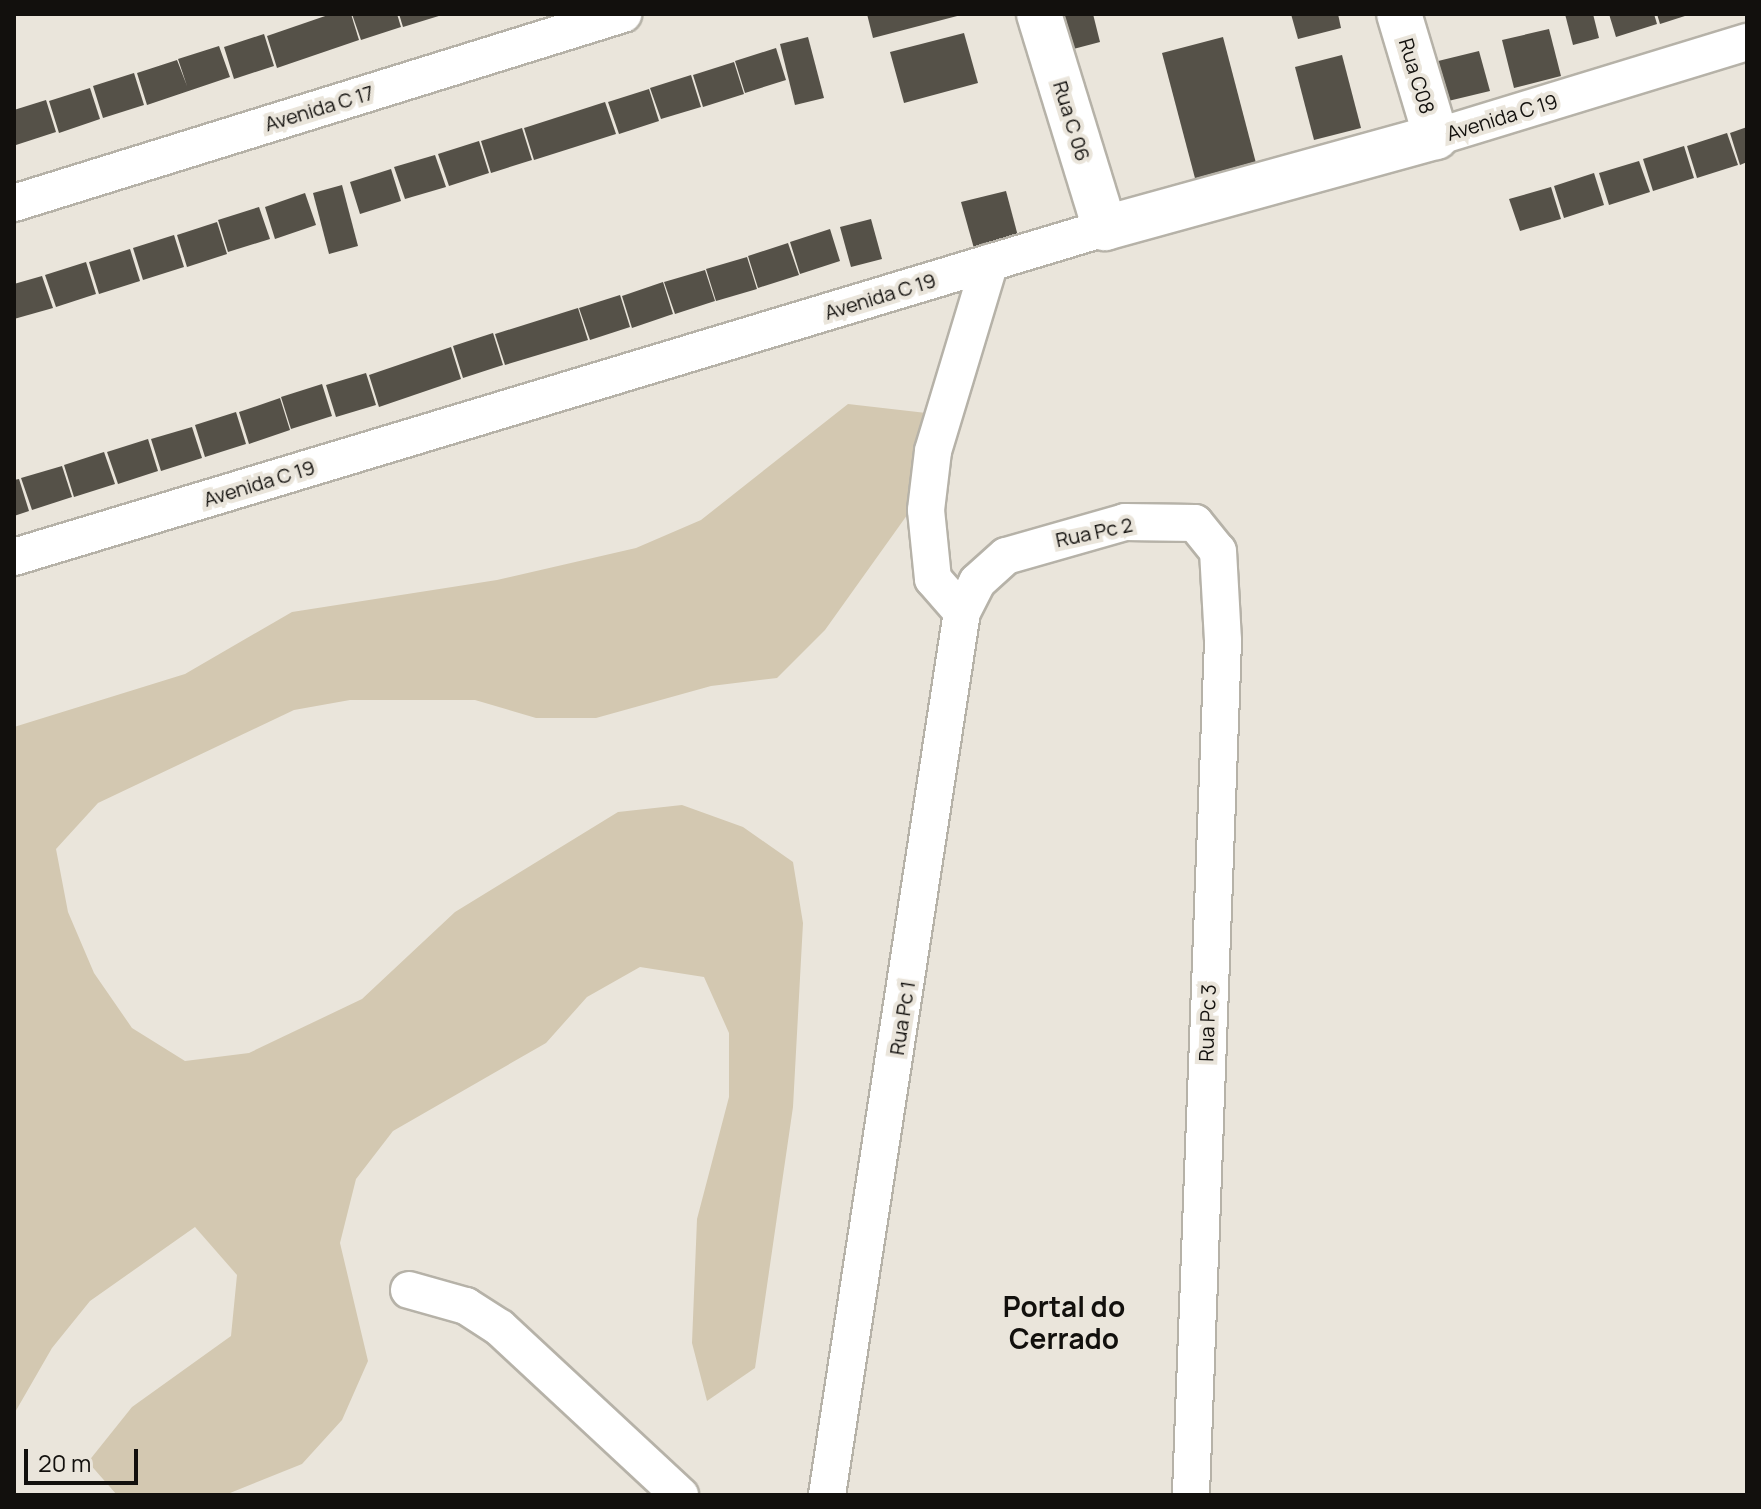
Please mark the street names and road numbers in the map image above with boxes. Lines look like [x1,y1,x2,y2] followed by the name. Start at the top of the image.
[1394,35,1440,117] street label: Rua C08
[1048,78,1096,164] street label: Rua C 06
[262,80,376,136] street label: Avenida C 17
[1443,89,1561,145] street label: Avenida C 19
[821,268,939,324] street label: Avenida C 19
[200,455,318,511] street label: Avenida C 19
[1053,512,1135,552] street label: Rua Pc 2
[884,979,920,1057] street label: Rua Pc 1
[1194,984,1220,1062] street label: Rua Pc 3

